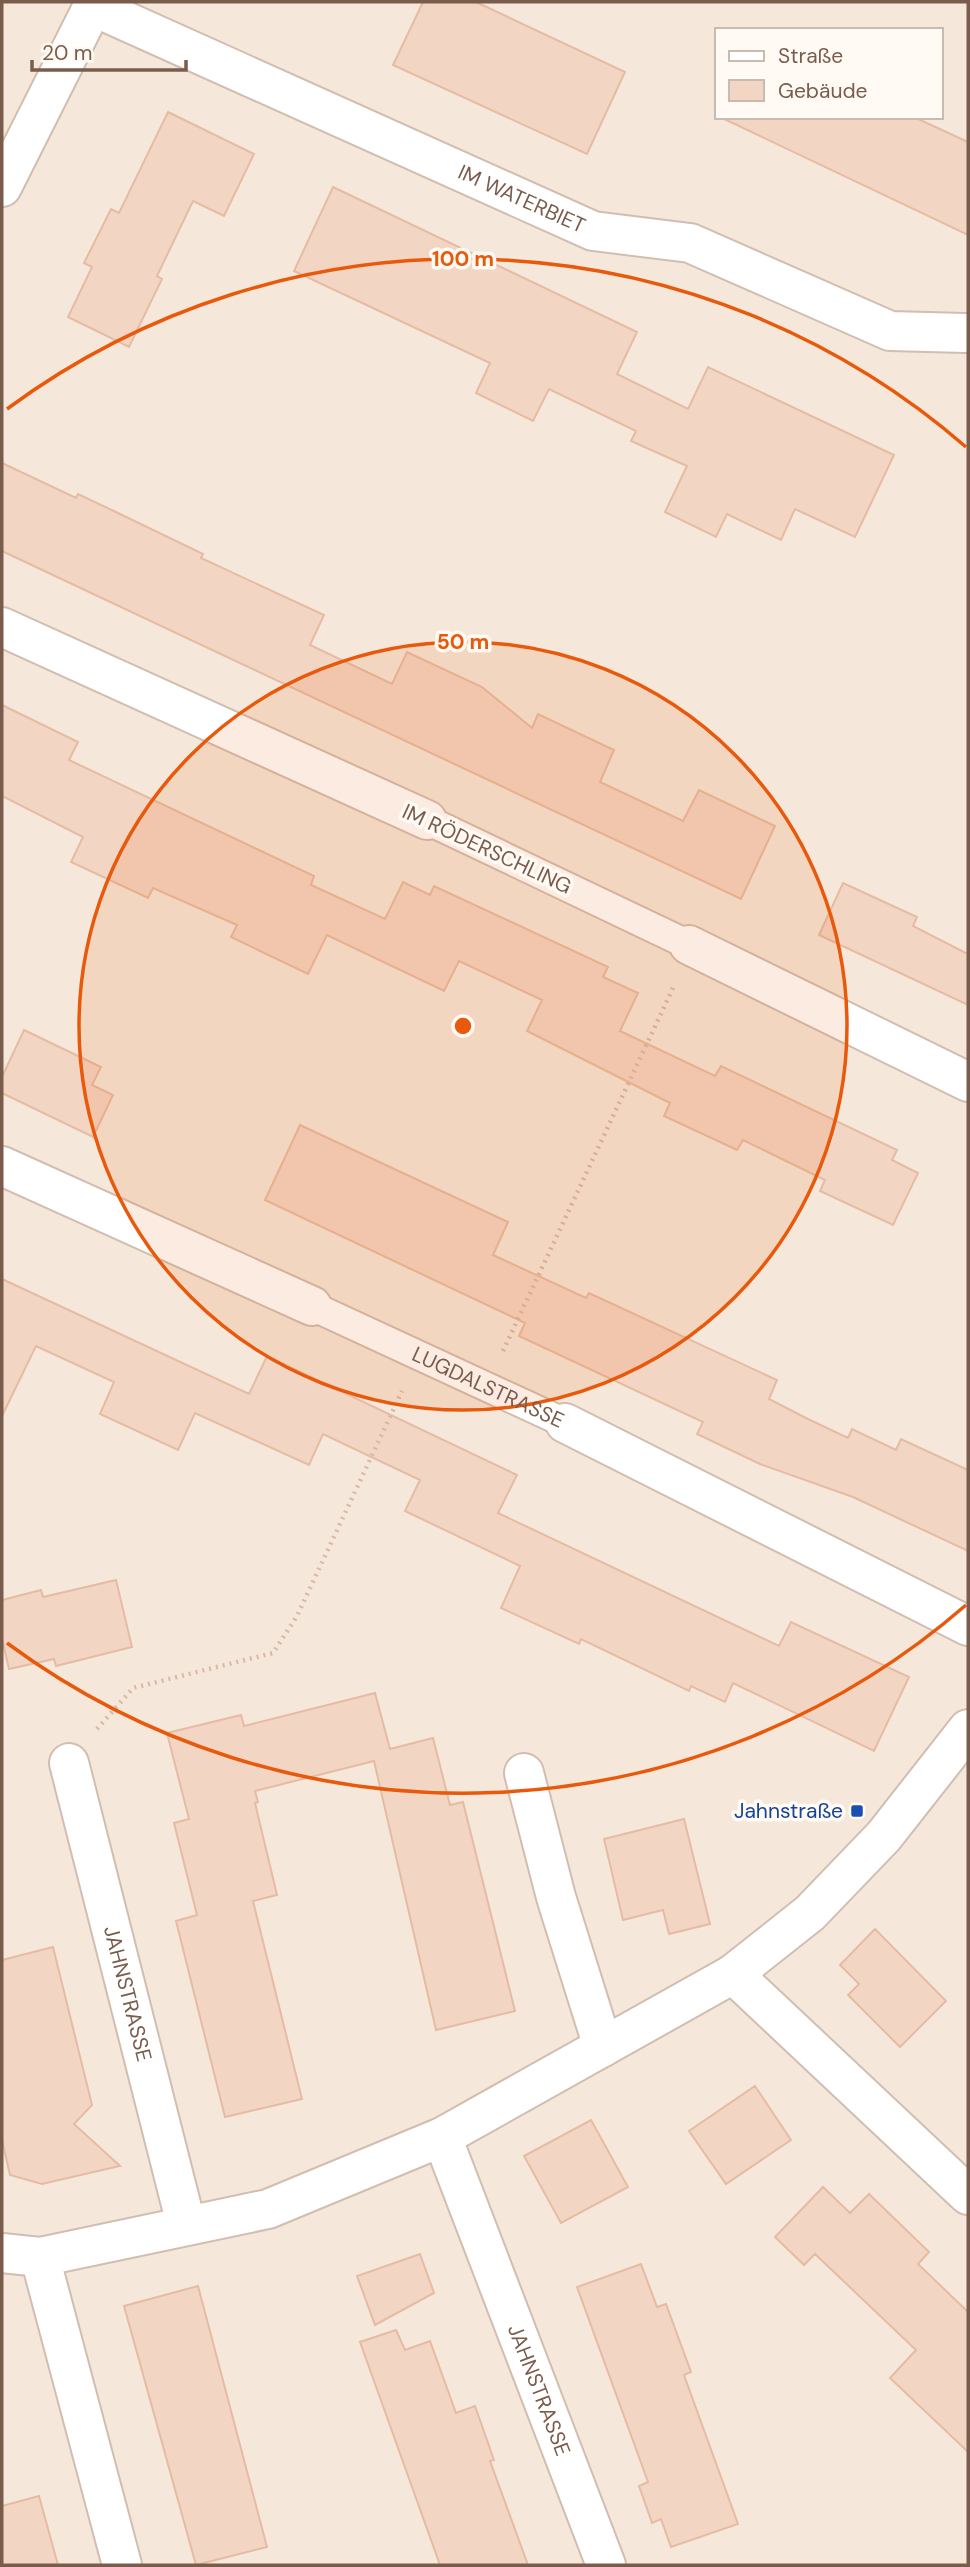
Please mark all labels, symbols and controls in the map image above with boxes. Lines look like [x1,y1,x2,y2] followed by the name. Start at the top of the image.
[32,28,186,72] scale bar
[715,28,942,119] legend
[42,39,93,67] text: 20 m
[778,42,843,70] text: Straße
[778,77,868,105] text: Gebäude
[454,158,590,240] street label: IM WATERBIET
[432,245,494,273] text: 100 m
[437,628,489,656] text: 50 m
[398,798,576,900] street label: IM RÖDERSCHLING
[451,1014,475,1038] centre of rings
[408,1340,568,1435] street label: LUGDALSTRASSE
[734,1797,843,1825] place label: Jahnstraße
[849,1803,865,1819] marker: Jahnstraße
[97,1923,158,2064] street label: JAHNSTRASSE
[501,2320,577,2460] street label: JAHNSTRASSE

